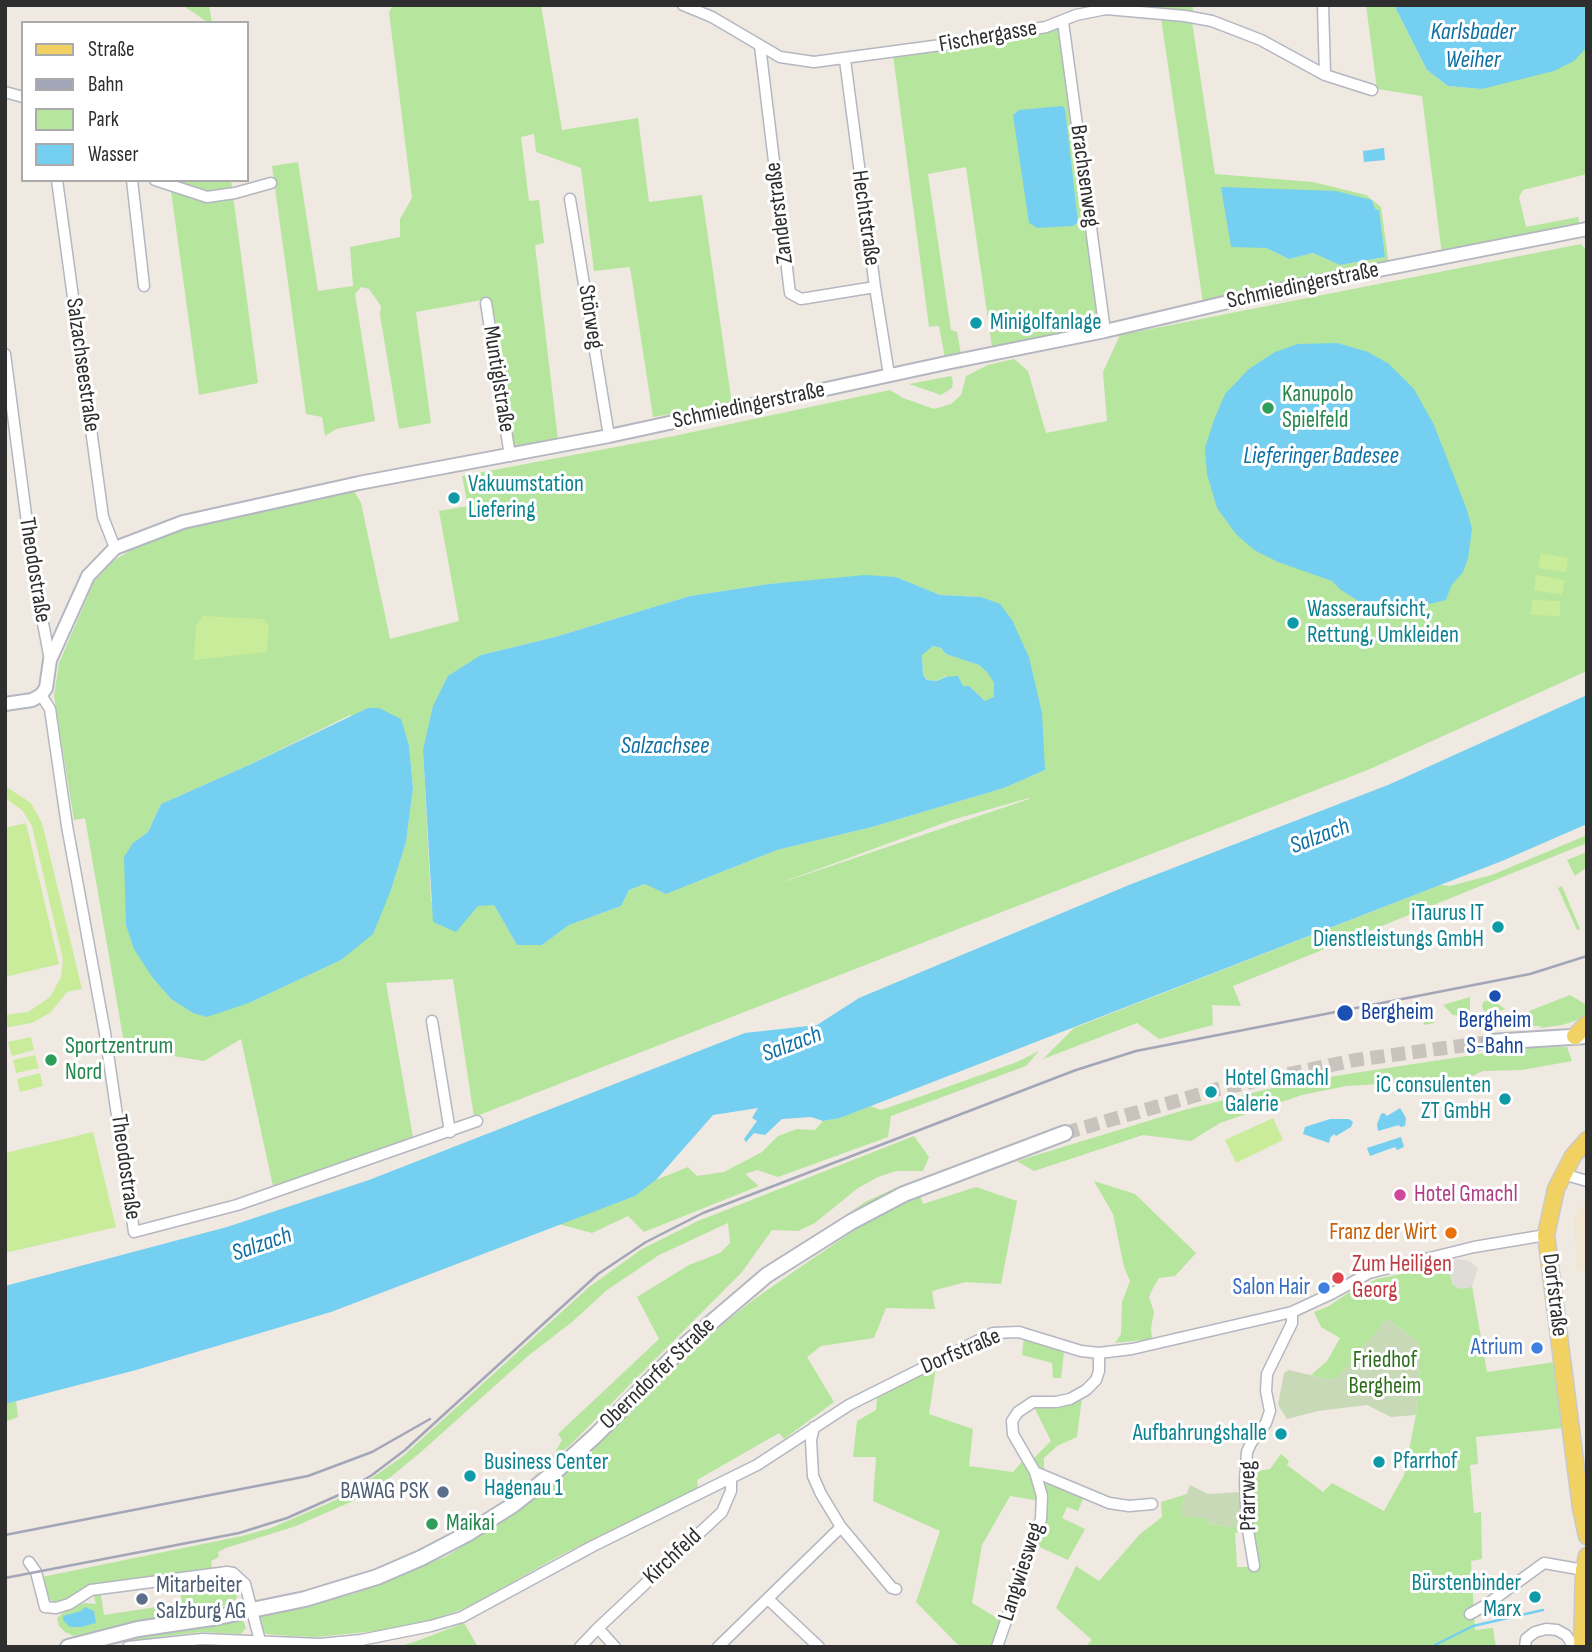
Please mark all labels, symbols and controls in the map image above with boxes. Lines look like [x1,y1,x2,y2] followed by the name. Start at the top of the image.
[937,15,1039,59] street label: Fischergasse
[1431,19,1515,75] water label: Karlsbader Weiher
[21,21,248,182] legend
[88,37,134,62] text: Straße
[88,72,123,97] text: Bahn
[88,107,119,132] text: Park
[1063,123,1105,229] street label: Brachsenweg
[88,142,139,167] text: Wasser
[760,161,800,265] street label: Zanderstraße
[845,168,885,268] street label: Hechtstraße
[1224,256,1382,316] street label: Schmiedingerstraße
[571,283,609,351] street label: Störweg
[59,296,105,434] street label: Salzachseestraße
[990,309,1102,337] place label: Minigolfanlage
[968,315,984,331] marker: Minigolfanlage
[476,324,520,434] street label: Muntiglstraße
[670,376,828,436] street label: Schmiedingerstraße
[1282,381,1353,435] place label: Kanupolo Spielfeld
[1260,400,1276,416] marker: Kanupolo Spielfeld
[1243,443,1399,471] water label: Lieferinger Badesee
[468,471,584,525] place label: Vakuumstation Liefering
[446,490,462,506] marker: Vakuumstation Liefering
[12,515,56,625] street label: Theodostraße
[1307,596,1459,650] place label: Wasseraufsicht, Rettung, Umkleiden
[1285,615,1301,631] marker: Wasseraufsicht, Rettung, Umkleiden
[621,733,709,761] water label: Salzachsee
[1286,813,1354,861] water label: Salzach
[1313,900,1484,954] place label: iTaurus IT Dienstleistungs GmbH
[1490,919,1506,935] marker: iTaurus IT Dienstleistungs GmbH
[1487,988,1503,1004] marker: Bergheim S-Bahn
[1361,999,1434,1027] place label: Bergheim
[1335,1003,1355,1023] marker: Bergheim
[1459,1007,1531,1061] place label: Bergheim S-Bahn
[758,1021,826,1069] water label: Salzach
[65,1033,173,1087] place label: Sportzentrum Nord
[43,1052,59,1068] marker: Sportzentrum Nord
[1225,1065,1329,1119] place label: Hotel Gmachl Galerie
[1376,1072,1491,1126] place label: iC consulenten ZT GmbH
[1203,1084,1219,1100] marker: Hotel Gmachl Galerie
[1497,1091,1513,1107] marker: iC consulenten ZT GmbH
[104,1113,146,1221] street label: Theodostraße
[1414,1181,1518,1209] place label: Hotel Gmachl
[1392,1187,1408,1203] marker: Hotel Gmachl
[1329,1219,1437,1247] place label: Franz der Wirt
[228,1221,296,1269] water label: Salzach
[1443,1225,1459,1241] marker: Franz der Wirt
[1352,1251,1452,1305] place label: Zum Heiligen Georg
[1535,1252,1573,1338] street label: Dorfstraße
[1330,1270,1346,1286] marker: Zum Heiligen Georg
[1233,1274,1310,1302] place label: Salon Hair
[1316,1280,1332,1296] marker: Salon Hair
[595,1312,721,1436] street label: Oberndorfer Straße
[917,1323,1005,1381] street label: Dorfstraße
[1471,1334,1523,1362] place label: Atrium
[1529,1340,1545,1356] marker: Atrium
[1349,1347,1421,1401] park label: Friedhof Bergheim
[1133,1420,1267,1448] place label: Aufbahrungshalle
[1273,1426,1289,1442] marker: Aufbahrungshalle
[1393,1448,1457,1476] place label: Pfarrhof
[484,1449,608,1503] place label: Business Center Hagenau 1
[1371,1454,1387,1470] marker: Pfarrhof
[1235,1461,1263,1531] street label: Pfarrweg
[462,1468,478,1484] marker: Business Center Hagenau 1
[340,1478,429,1506] place label: BAWAG PSK
[435,1484,451,1500] marker: BAWAG PSK
[446,1510,495,1538] place label: Maikai
[424,1516,440,1532] marker: Maikai
[993,1519,1051,1625] street label: Langwiesweg
[638,1523,708,1591] street label: Kirchfeld
[1412,1570,1521,1624] place label: Bürstenbinder Marx
[156,1572,246,1626] place label: Mitarbeiter Salzburg AG
[1527,1589,1543,1605] marker: Bürstenbinder Marx
[134,1591,150,1607] marker: Mitarbeiter Salzburg AG

